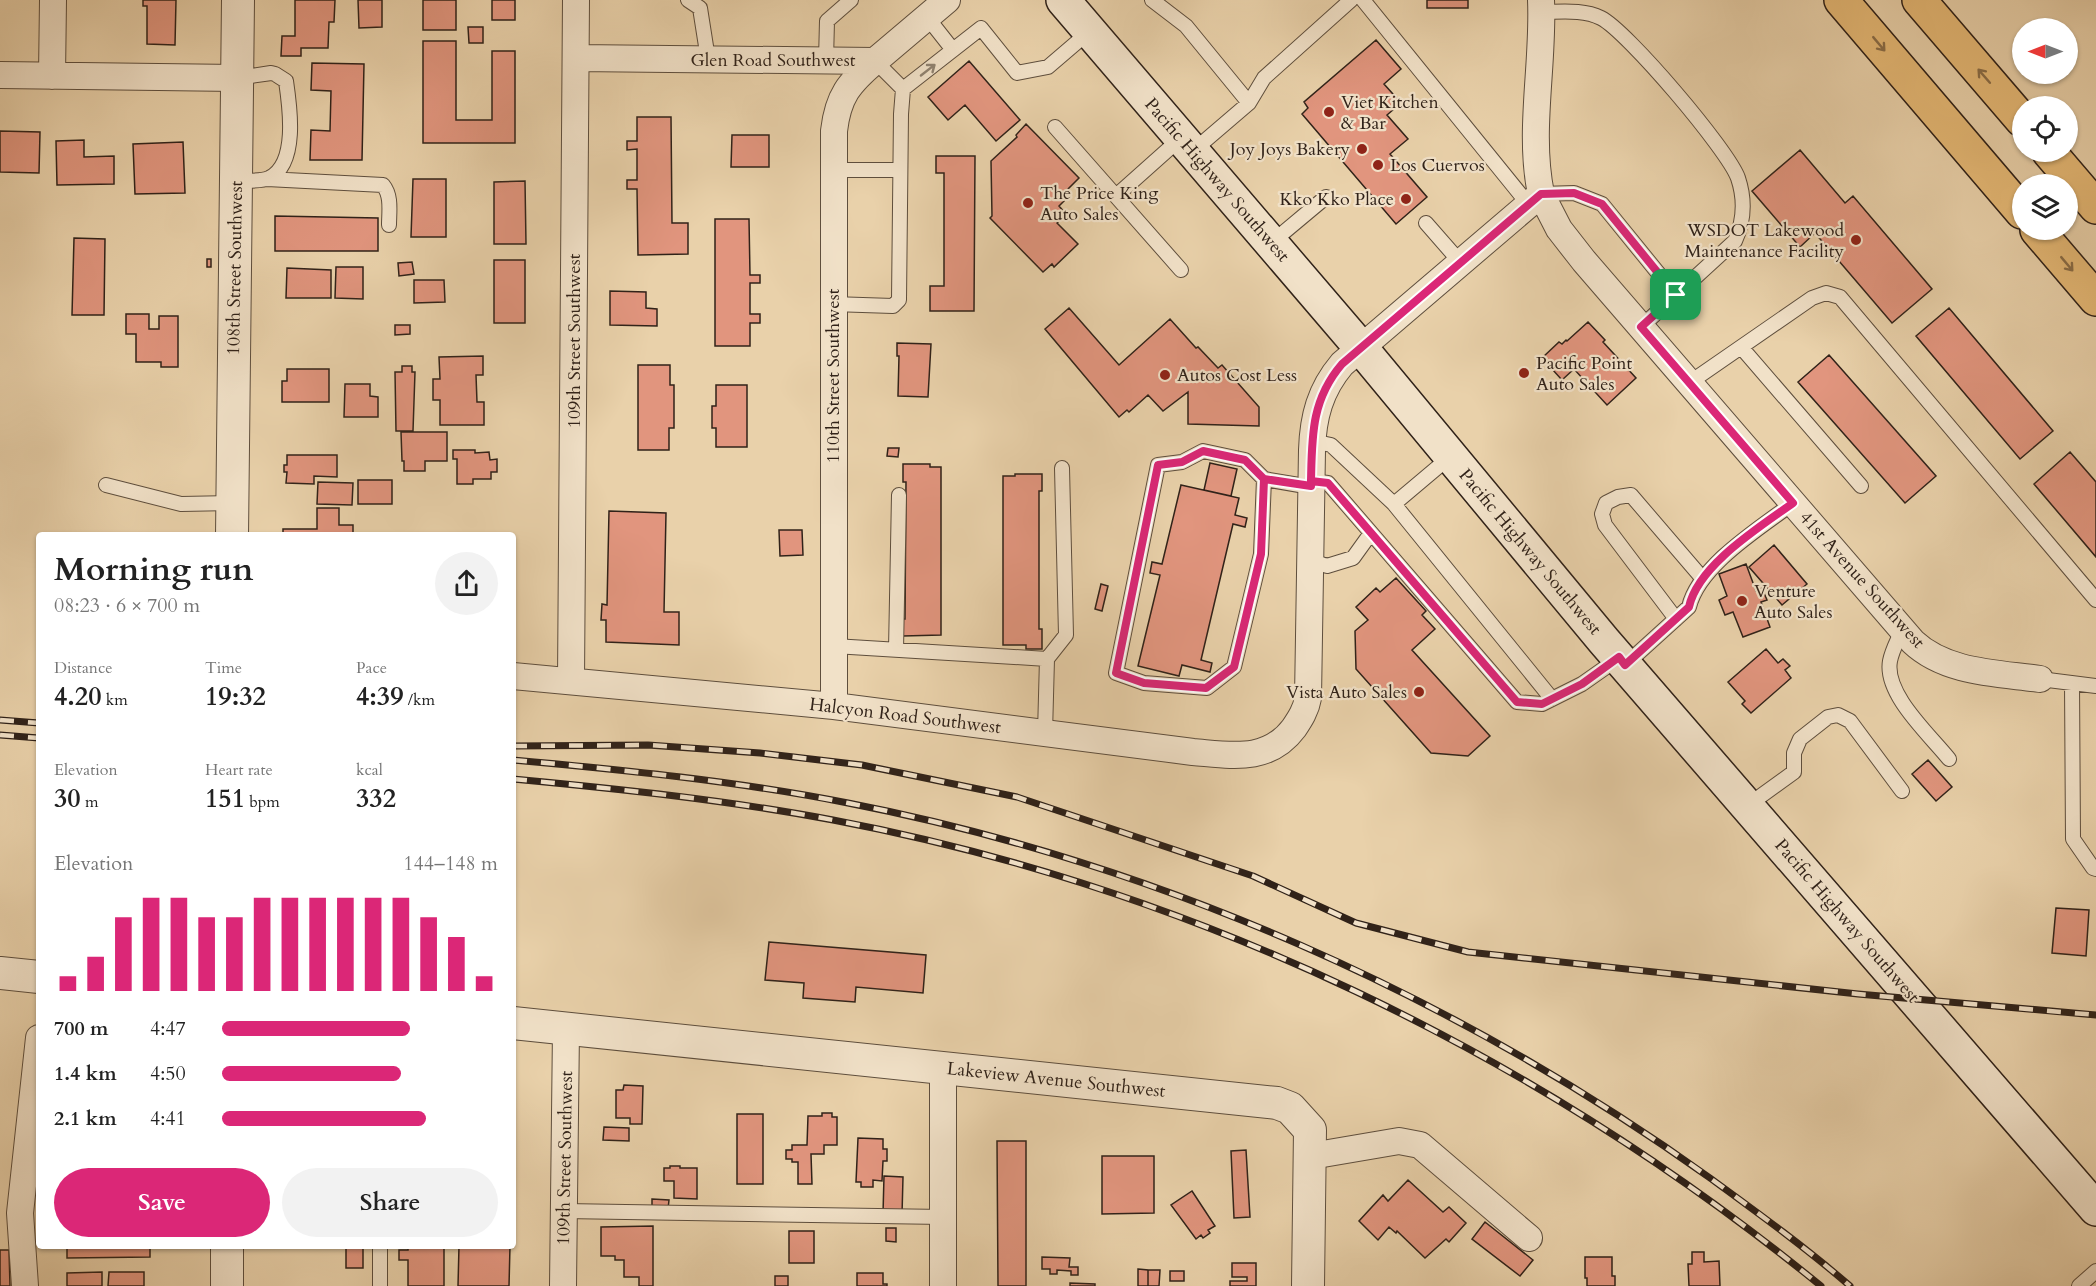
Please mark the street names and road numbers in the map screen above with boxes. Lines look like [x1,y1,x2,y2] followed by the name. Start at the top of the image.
[691,48,856,73] street label: Glen Road Southwest
[1139,93,1296,268] street label: Pacific Highway Southwest
[221,180,249,356] street label: 108th Street Southwest
[562,253,587,428] street label: 109th Street Southwest
[821,288,846,463] street label: 110th Street Southwest
[1453,464,1607,641] street label: Pacific Highway Southwest
[1794,506,1931,654] street label: 41st Avenue Southwest
[808,692,1003,740] street label: Halcyon Road Southwest
[1769,834,1926,1009] street label: Pacific Highway Southwest
[945,1056,1167,1104] street label: Lakeview Avenue Southwest
[551,1070,579,1246] street label: 109th Street Southwest

